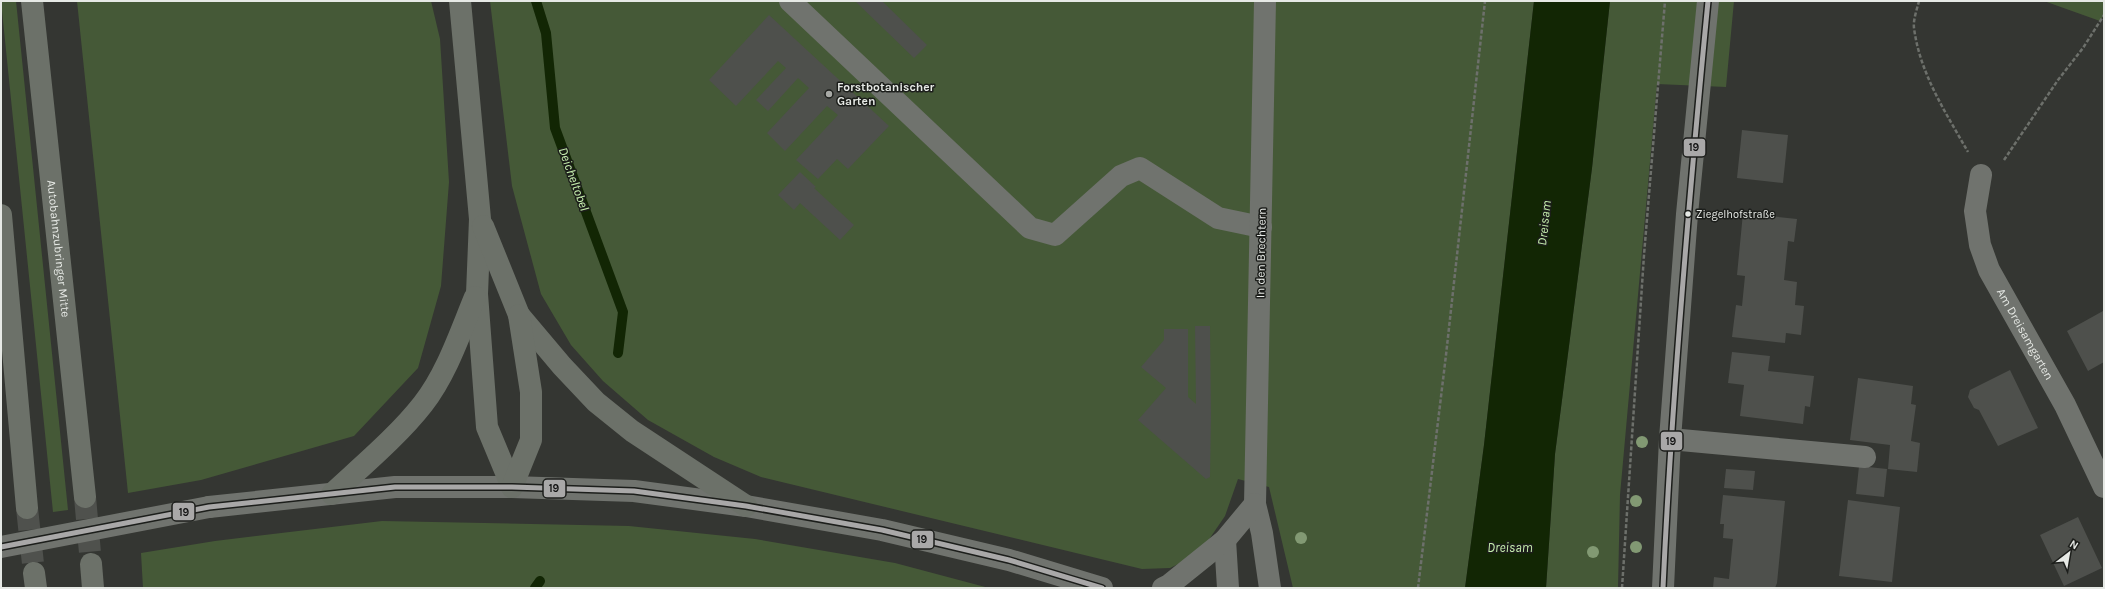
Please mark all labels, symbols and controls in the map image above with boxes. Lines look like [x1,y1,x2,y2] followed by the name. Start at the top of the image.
[837,80,935,108] place label: Forstbotanischer Garten
[824,89,834,99] marker: Forstbotanischer Garten
[1683,138,1706,157] line badge: 19
[1689,141,1700,154] text: 19
[556,145,592,213] water label: Deicheltobel
[44,179,73,318] street label: Autobahnzubringer Mitte
[1534,200,1554,246] water label: Dreisam
[1253,208,1269,298] street label: In den Brechtern
[1696,208,1775,221] place label: Ziegelhofstraße
[1683,209,1693,219] marker: Ziegelhofstraße
[1994,286,2056,382] street label: Am Dreisamgarten
[1660,431,1683,451] line badge: 19
[1666,435,1677,448] text: 19
[543,479,566,498] line badge: 19
[549,482,560,495] text: 19
[172,502,195,521] line badge: 19
[179,506,190,519] text: 19
[911,530,934,549] line badge: 19
[917,533,928,546] text: 19
[2049,533,2089,573] north arrow
[2067,537,2081,552] text: N
[1487,540,1533,555] water label: Dreisam

